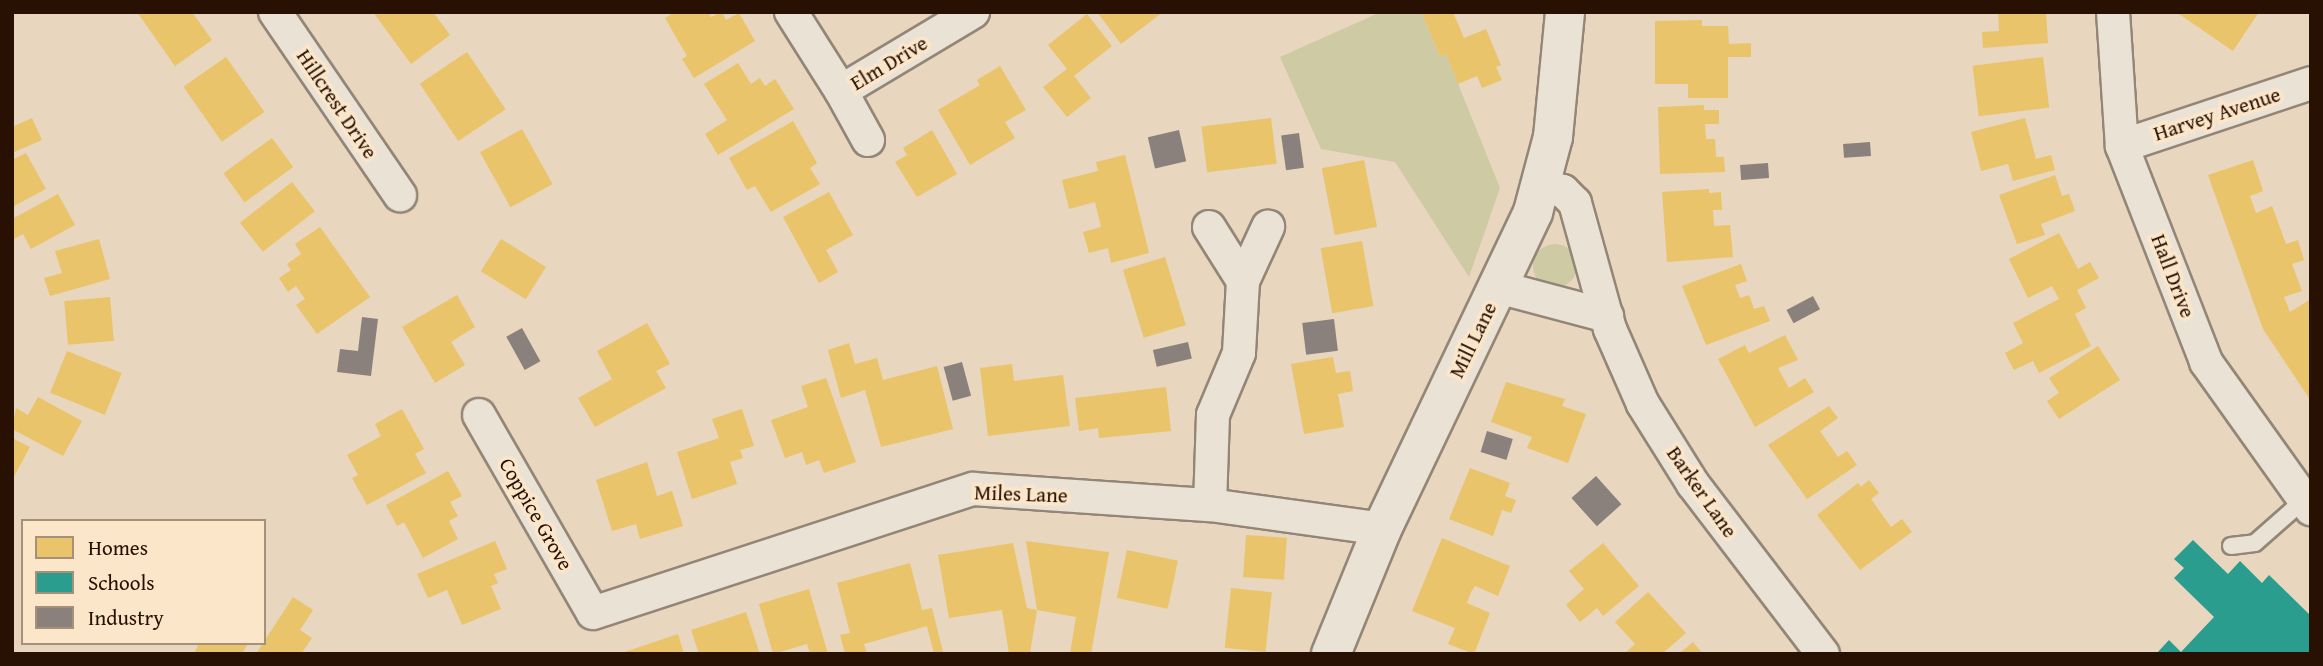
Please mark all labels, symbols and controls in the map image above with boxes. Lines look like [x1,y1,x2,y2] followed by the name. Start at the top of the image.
[846,30,932,96] street label: Elm Drive
[291,44,383,164] street label: Hillcrest Drive
[2150,82,2284,146] street label: Harvey Avenue
[2146,231,2200,321] street label: Hall Drive
[1444,298,1502,382] street label: Mill Lane
[1661,441,1743,543] street label: Barker Lane
[494,453,578,575] street label: Coppice Grove
[974,480,1068,508] street label: Miles Lane
[21,519,266,645] legend
[88,532,148,563] text: Homes
[88,567,155,598] text: Schools
[88,602,164,633] text: Industry

